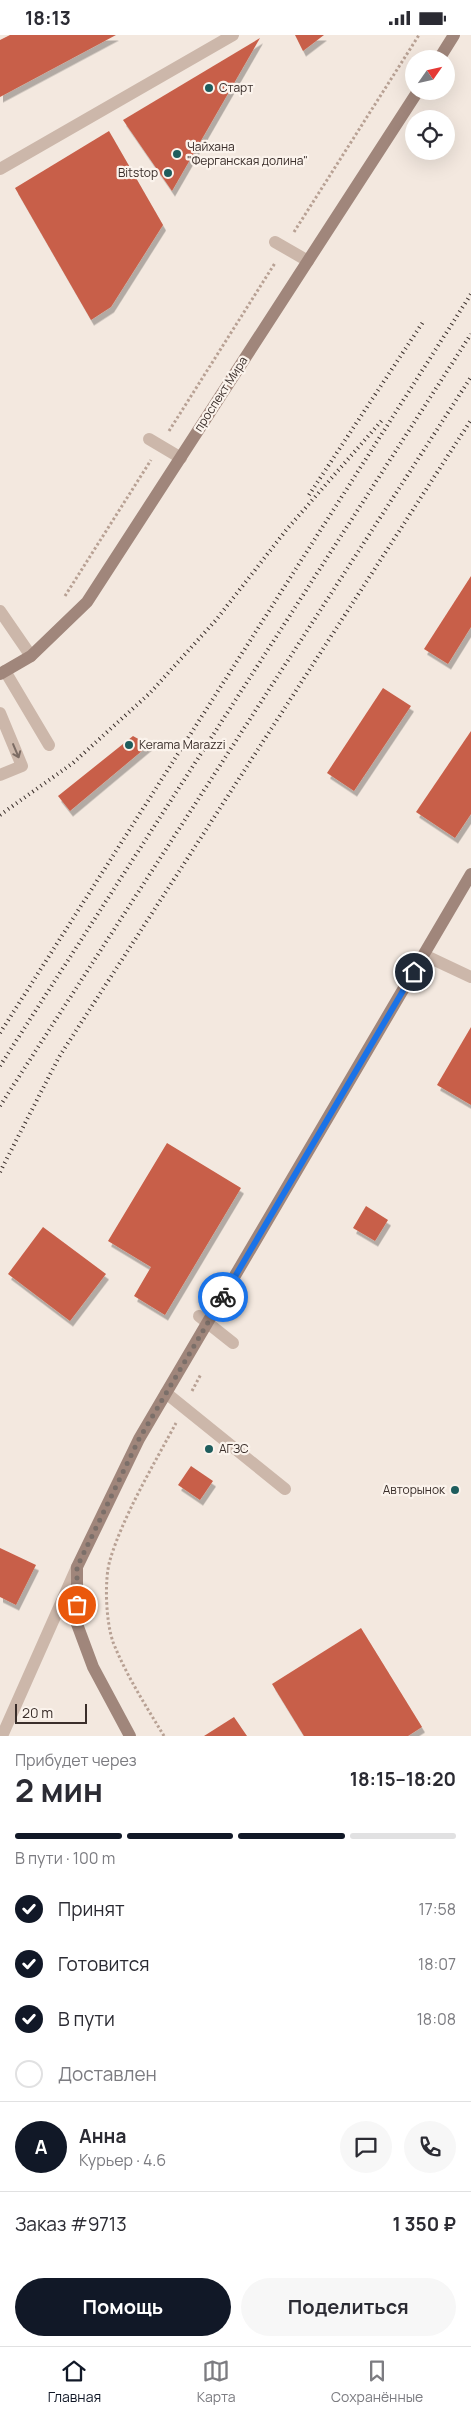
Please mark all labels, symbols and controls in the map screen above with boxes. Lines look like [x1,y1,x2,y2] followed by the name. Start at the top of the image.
[25,5,71,31] text: 18:13
[405,50,455,100] north arrow
[405,50,455,160] map controls
[219,79,253,96] place label: Старт
[203,82,215,94] marker: Старт
[405,110,455,160] button: locate
[187,138,308,169] place label: Чайхана "Ферганская долина"
[171,148,183,160] marker: Чайхана "Ферганская долина"
[118,164,158,181] place label: Bitstop
[162,167,174,179] marker: Bitstop
[190,353,251,435] street label: проспект Мира
[139,736,226,753] place label: Kerama Marazzi
[123,739,135,751] marker: Kerama Marazzi
[12,743,21,758] one-way arrow
[393,951,435,993] pin
[400,958,428,986] icon: home
[198,1272,248,1322] courier
[209,1283,237,1311] icon: bike
[219,1440,249,1457] place label: АГЗС
[203,1443,215,1455] marker: АГЗС
[383,1481,446,1498] place label: Авторынок
[449,1484,461,1496] marker: Авторынок
[56,1584,98,1626] pin
[63,1591,91,1619] icon: bag
[15,1701,88,1724] scale bar
[22,1703,53,1722] text: 20 m
[15,1749,137,1771] text: Прибудет через
[350,1766,456,1792] text: 18:15–18:20
[15,1768,103,1812] text: 2 мин
[15,1847,115,1869] text: В пути · 100 m
[15,1895,43,1923] icon: check
[58,1896,125,1922] text: Принят
[418,1898,456,1920] text: 17:58
[15,1950,43,1978] icon: check
[58,1951,150,1977] text: Готовится
[418,1953,456,1975] text: 18:07
[15,2005,43,2033] icon: check
[58,2006,115,2032] text: В пути
[417,2008,456,2030] text: 18:08
[58,2061,157,2087] text: Доставлен
[340,2121,392,2173] button: chat
[404,2121,456,2173] button: phone
[79,2123,126,2149] text: Анна
[35,2134,47,2160] text: А
[79,2149,166,2171] text: Курьер · 4.6
[15,2211,127,2237] text: Заказ #9713
[392,2211,456,2237] text: 1 350 ₽
[15,2278,231,2336] button: Помощь
[241,2278,456,2336] button: Поделиться
[48,2357,101,2406] tab: Главная
[197,2357,236,2406] tab: Карта
[331,2357,423,2406] tab: Сохранённые

